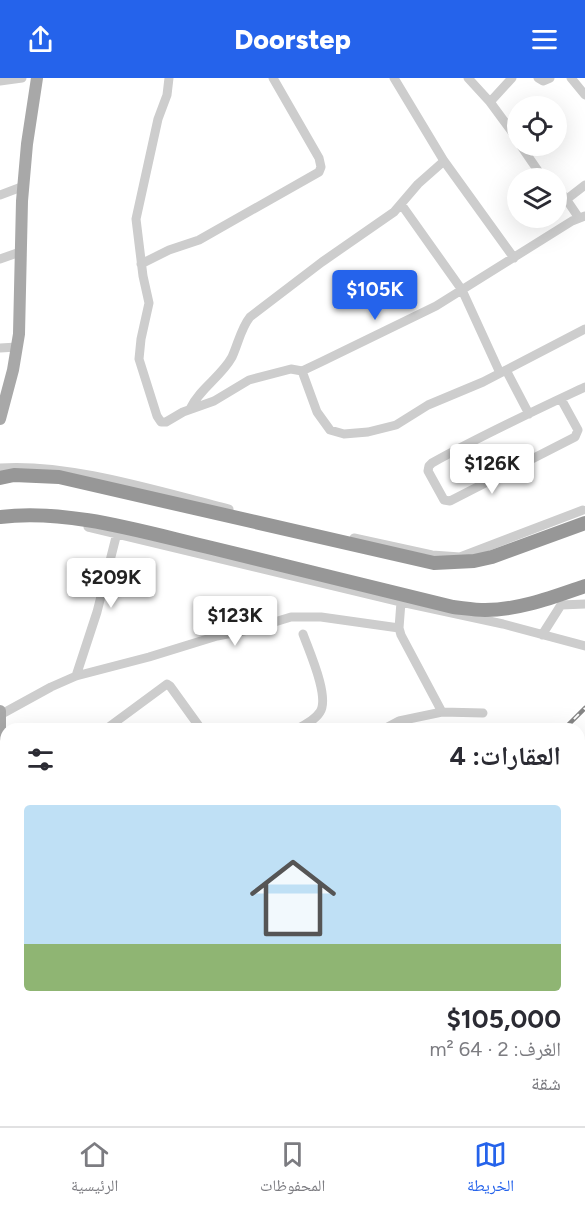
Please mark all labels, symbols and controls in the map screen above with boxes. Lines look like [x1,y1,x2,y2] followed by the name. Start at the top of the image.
[24,23,57,56] icon: share
[234,23,351,56] text: Doorstep
[528,23,561,56] icon: menu
[507,96,567,228] map controls
[507,96,567,156] button: locate
[507,168,567,228] button: layers
[333,270,417,321] pin: $105K
[346,277,404,301] text: $105K
[450,444,534,495] pin: $126K
[464,451,520,475] text: $126K
[69,558,153,609] pin: $209K
[81,565,141,589] text: $209K
[193,596,277,647] pin: $123K
[207,603,263,627] text: $123K
[450,740,561,772] text: العقارات: 4
[24,743,57,776] icon: filters
[239,844,347,952] icon: home
[446,1003,561,1035] text: $105,000
[430,1037,561,1061] text: الغرف: 2 · 64 m²
[531,1071,561,1095] text: شقة
[71,1138,118,1201] tab: الرئيسية
[260,1138,325,1201] tab: المحفوظات
[467,1138,514,1201] tab: الخريطة

